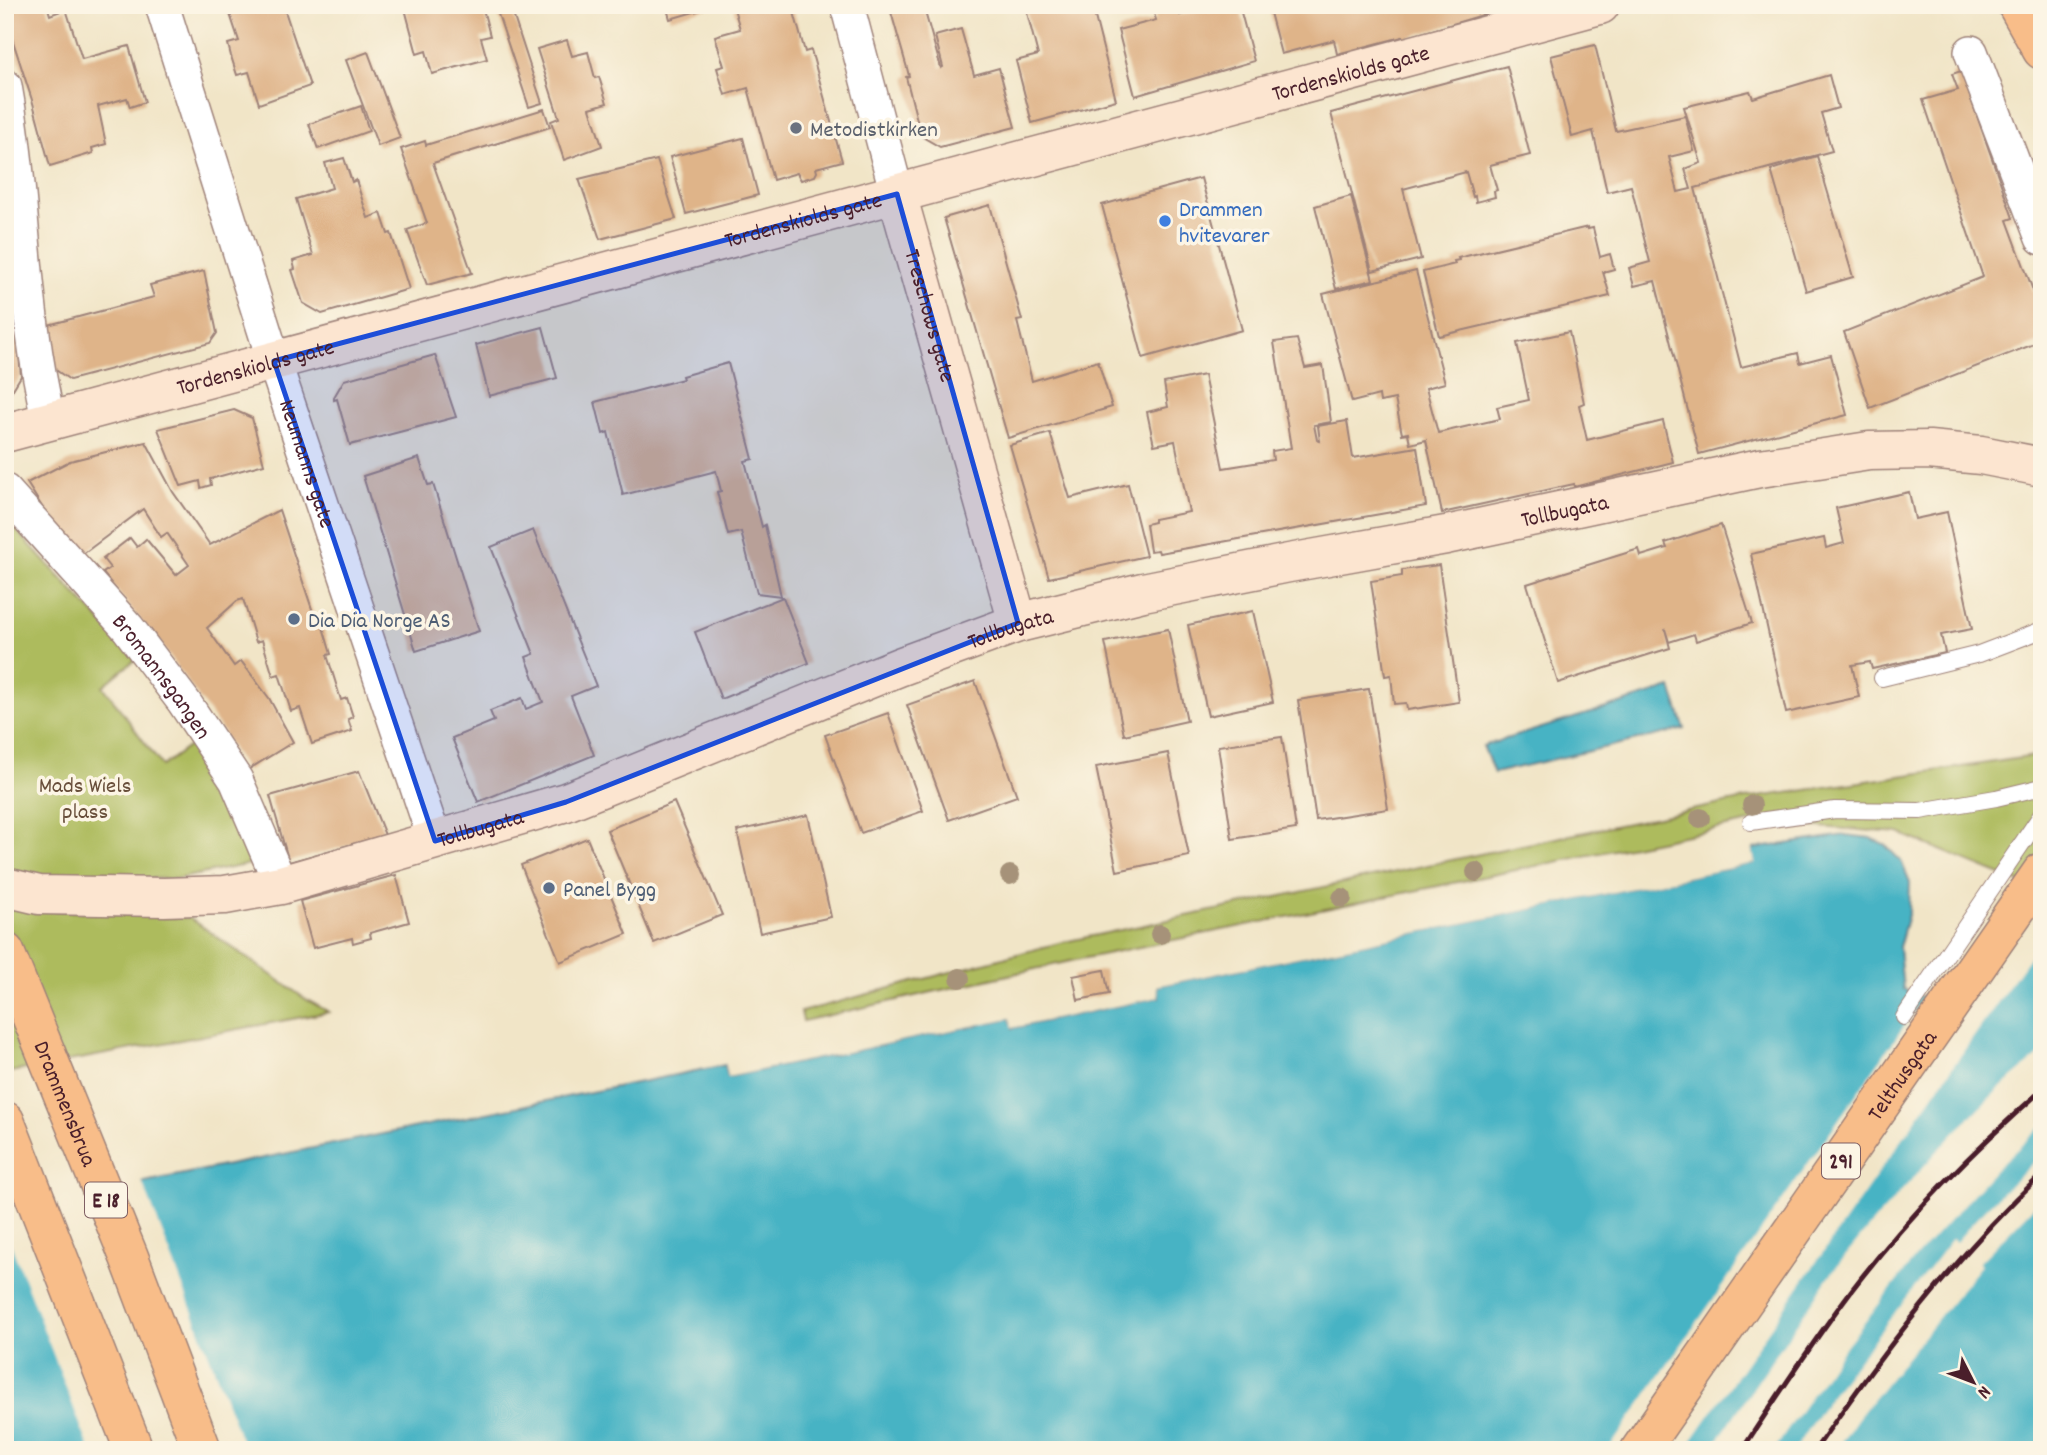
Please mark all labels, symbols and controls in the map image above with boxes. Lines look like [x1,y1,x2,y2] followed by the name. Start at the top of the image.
[1269,38,1434,112] street label: Tordenskiolds gate
[810,115,938,148] place label: Metodistkirken
[788,120,804,136] marker: Metodistkirken
[721,185,886,259] street label: Tordenskiolds gate
[1179,195,1270,254] place label: Drammen hvitevarer
[1157,213,1173,229] marker: Drammen hvitevarer
[893,246,962,387] street label: Treschows gate
[174,332,338,406] street label: Tordenskiolds gate
[268,396,342,533] street label: Neumanns gate
[1518,488,1613,539] street label: Tollbugata
[964,602,1058,660] street label: Tollbugata
[308,606,451,639] place label: Dia Dia Norge AS
[102,607,218,747] street label: Bromannsgangen
[286,611,302,627] marker: Dia Dia Norge AS
[39,771,131,830] park label: Mads Wiels plass
[434,802,529,859] street label: Tollbugata
[563,875,656,908] place label: Panel Bygg
[541,880,557,896] marker: Panel Bygg
[1861,1024,1948,1129] street label: Telthusgata
[23,1037,104,1173] street label: Drammensbrua
[1822,1144,1860,1178] road number: 291
[85,1182,127,1218] road number: E 18
[1938,1346,2008,1416] north arrow
[1970,1379,1996,1404] text: N

